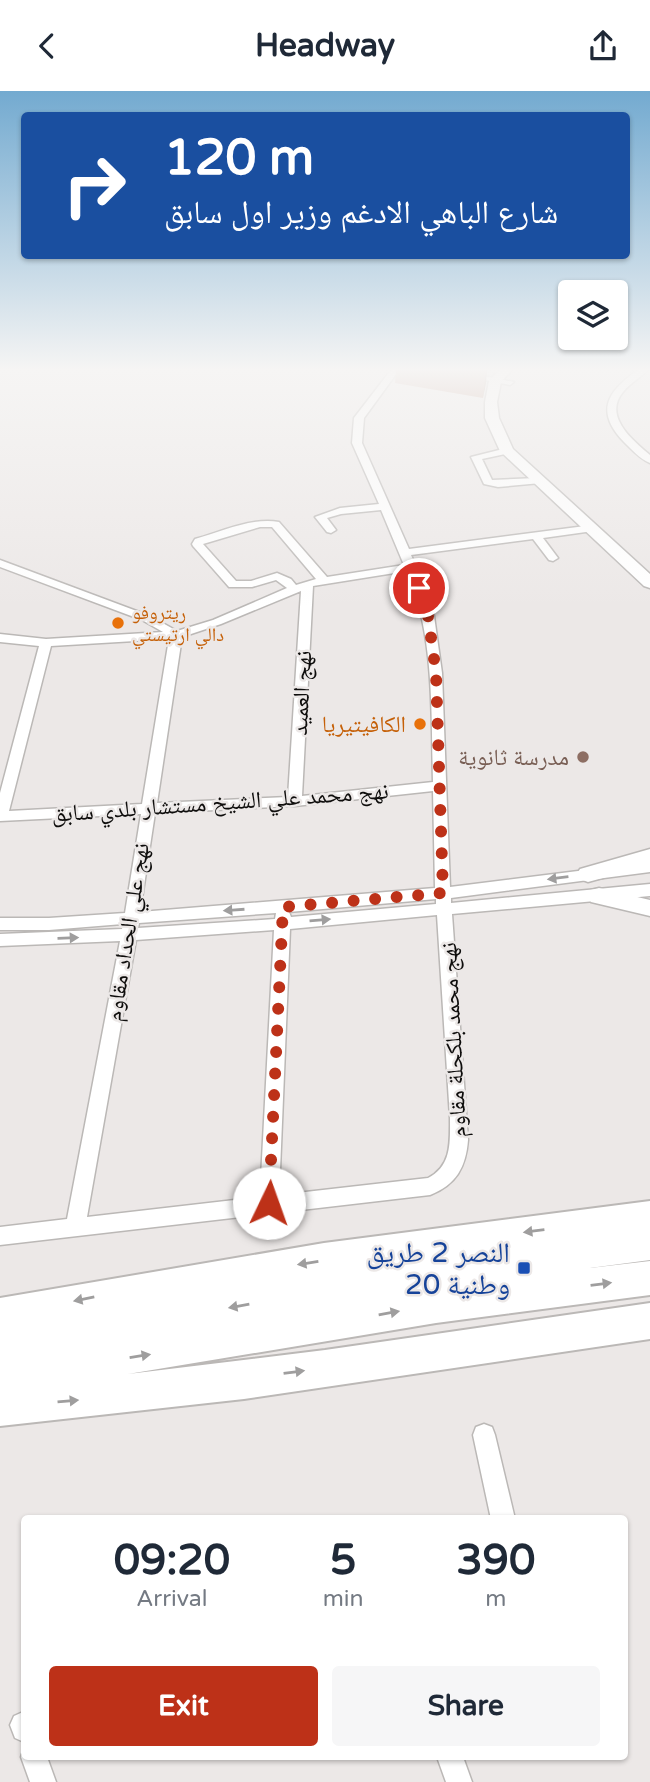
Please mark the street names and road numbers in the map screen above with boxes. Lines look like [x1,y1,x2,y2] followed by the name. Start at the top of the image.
[286,650,318,736] street label: نهج العميد
[51,777,390,833] street label: نهج محمد علي الشيخ مستشار بلدي سابق
[100,841,160,1024] street label: نهج علي الحداد مقاوم
[435,941,474,1138] street label: نهج محمد بلكحلة مقاوم

